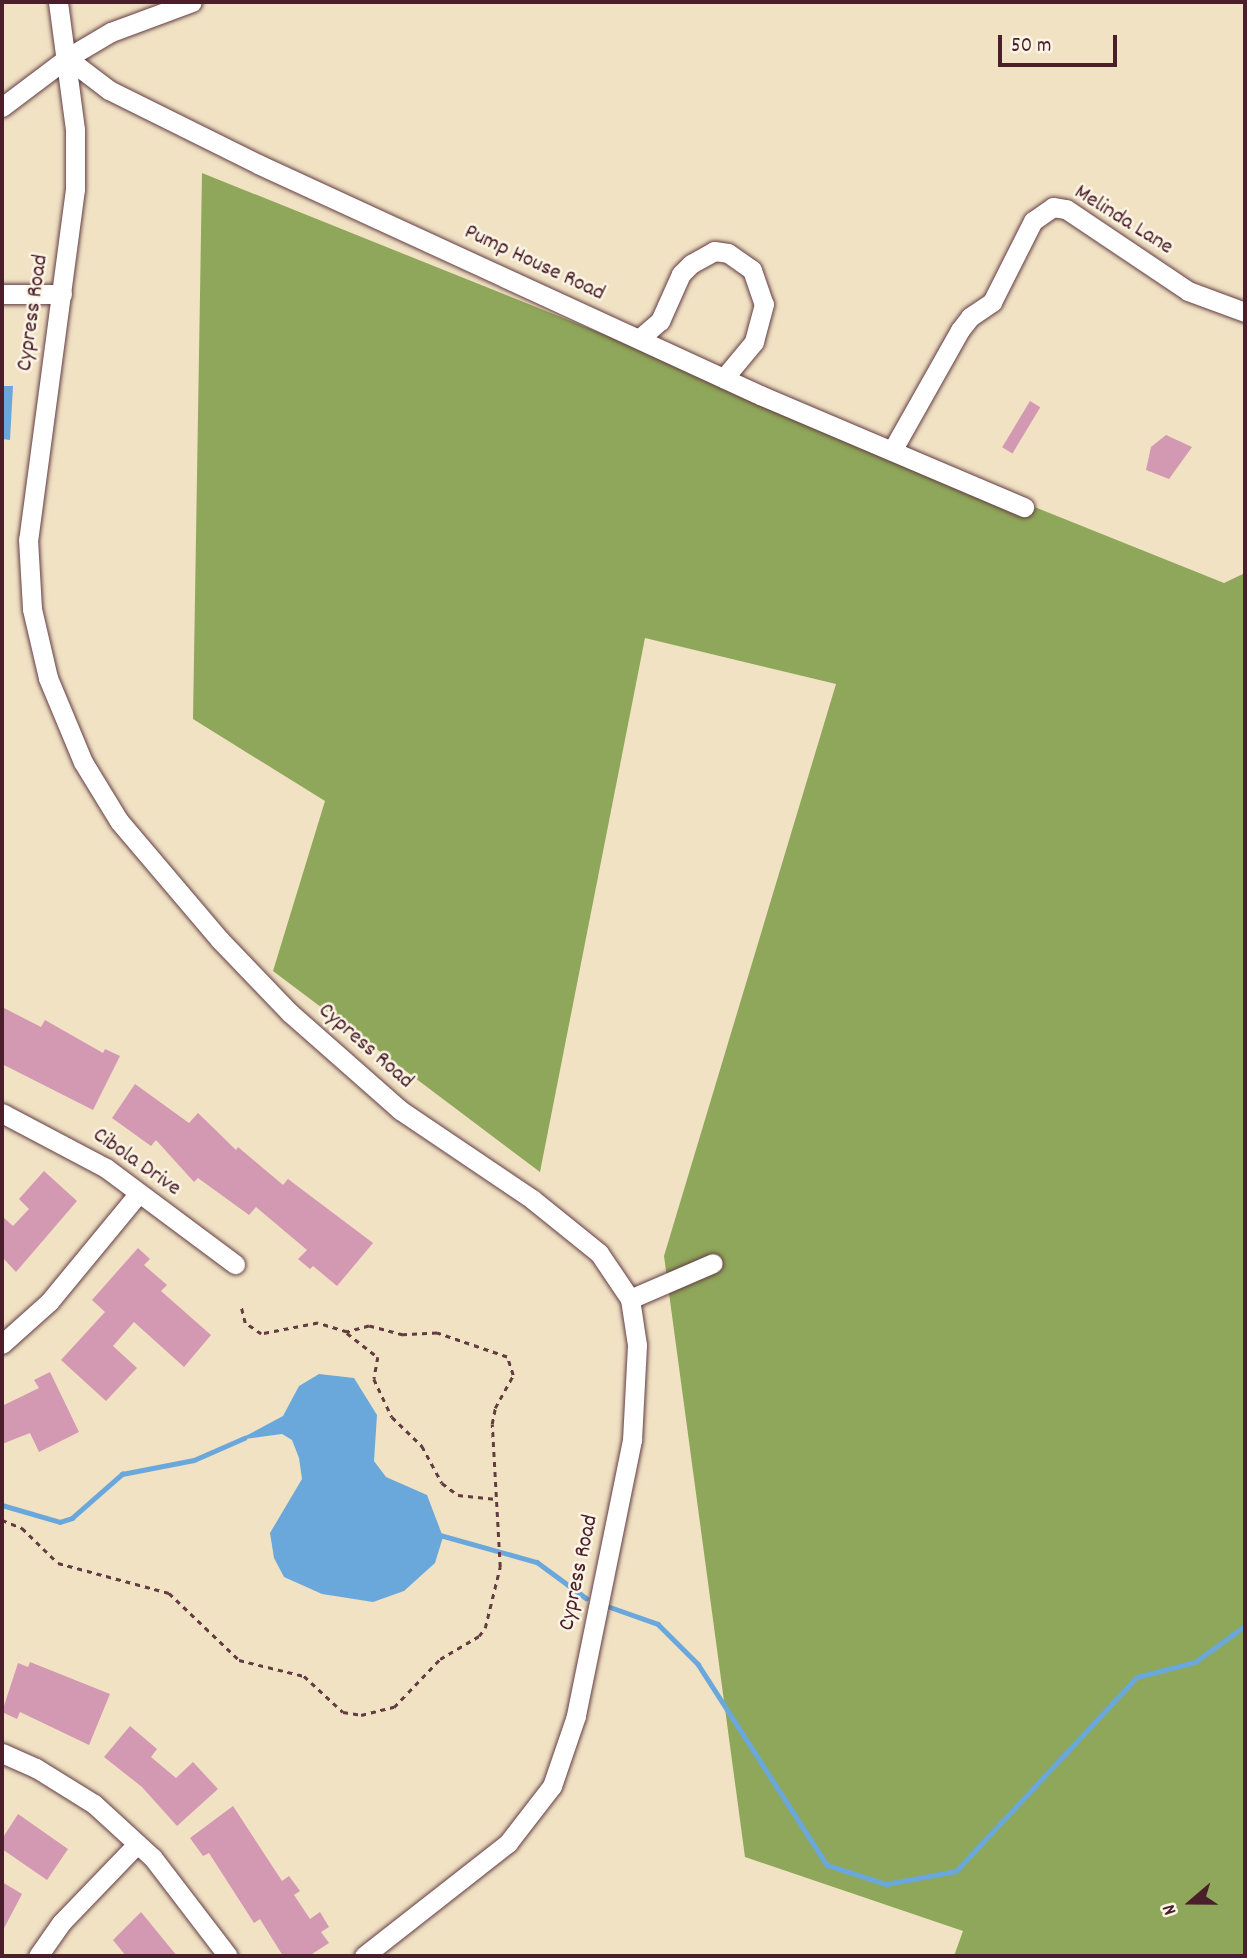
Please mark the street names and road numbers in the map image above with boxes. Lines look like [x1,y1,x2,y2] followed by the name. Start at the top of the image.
[1068,180,1178,262] street label: Melinda Lane
[459,219,609,309] street label: Pump House Road
[12,253,56,373] street label: Cypress Road
[312,998,418,1096] street label: Cypress Road
[86,1123,186,1203] street label: Cibola Drive
[554,1513,606,1633] street label: Cypress Road

